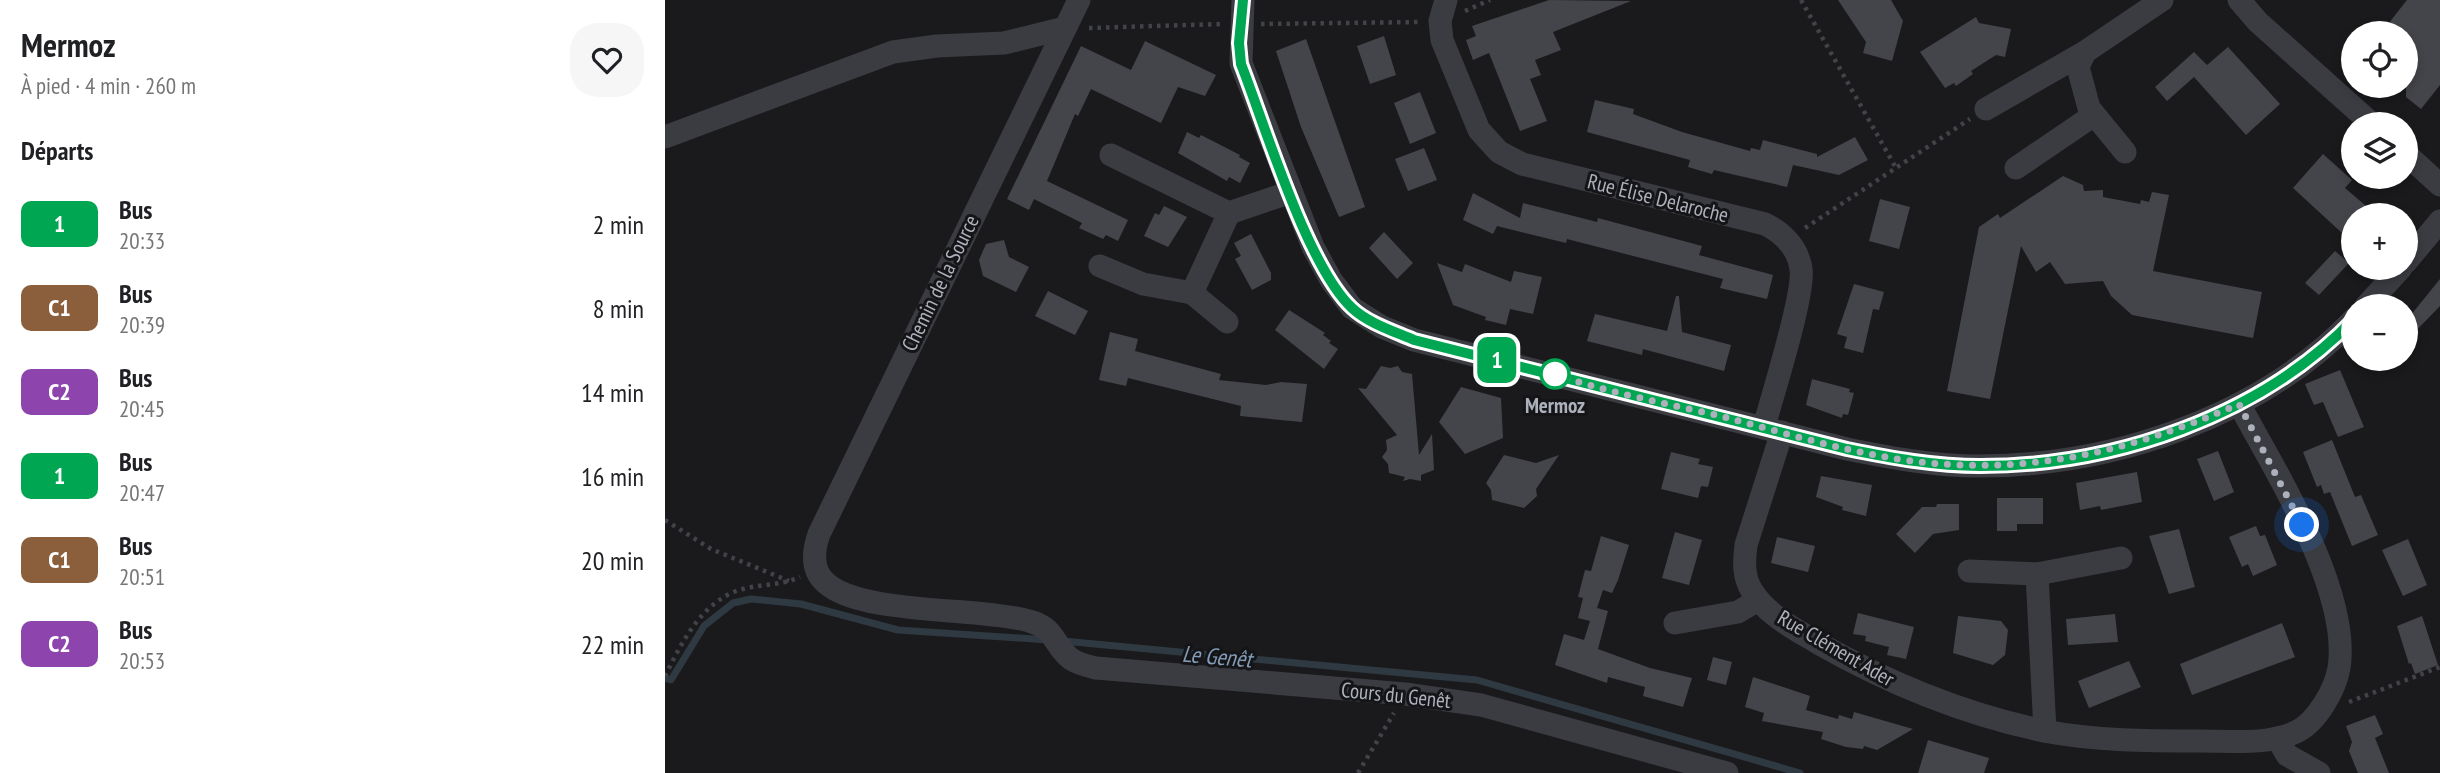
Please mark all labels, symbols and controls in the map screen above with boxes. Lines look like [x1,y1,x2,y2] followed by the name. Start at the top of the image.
[2341,21,2418,371] map controls
[2341,21,2418,98] button: locate
[21,23,116,66] text: Mermoz
[570,23,644,97] button: heart
[21,71,196,100] text: À pied · 4 min · 260 m
[2341,112,2418,189] button: layers
[21,134,93,167] text: Départs
[1585,167,1731,229] street label: Rue Élise Delaroche
[119,193,152,226] text: Bus
[2341,203,2418,280] button: +
[54,208,65,239] text: 1
[593,208,644,241] text: 2 min
[895,211,985,355] street label: Chemin de la Source
[119,226,165,255] text: 20:33
[119,277,152,310] text: Bus
[48,292,71,323] text: C1
[593,292,644,325] text: 8 min
[2341,294,2418,371] button: −
[119,310,165,339] text: 20:39
[1474,337,1520,383] line badge: 1
[1491,344,1503,375] text: 1
[1540,359,1570,389] marker: Mermoz
[119,361,152,394] text: Bus
[48,376,71,407] text: C2
[581,376,644,409] text: 14 min
[1525,392,1585,419] place label: Mermoz
[119,394,165,423] text: 20:45
[119,445,152,478] text: Bus
[54,460,65,491] text: 1
[581,460,644,493] text: 16 min
[119,478,165,507] text: 20:47
[2284,507,2319,542] your location
[119,529,152,562] text: Bus
[48,544,71,575] text: C1
[581,544,644,577] text: 20 min
[119,562,165,591] text: 20:51
[1773,604,1899,692] street label: Rue Clément Ader
[119,613,152,646] text: Bus
[48,628,71,659] text: C2
[581,628,644,661] text: 22 min
[1181,639,1256,674] water label: Le Genêt
[119,646,165,675] text: 20:53
[1340,676,1452,714] street label: Cours du Genêt

